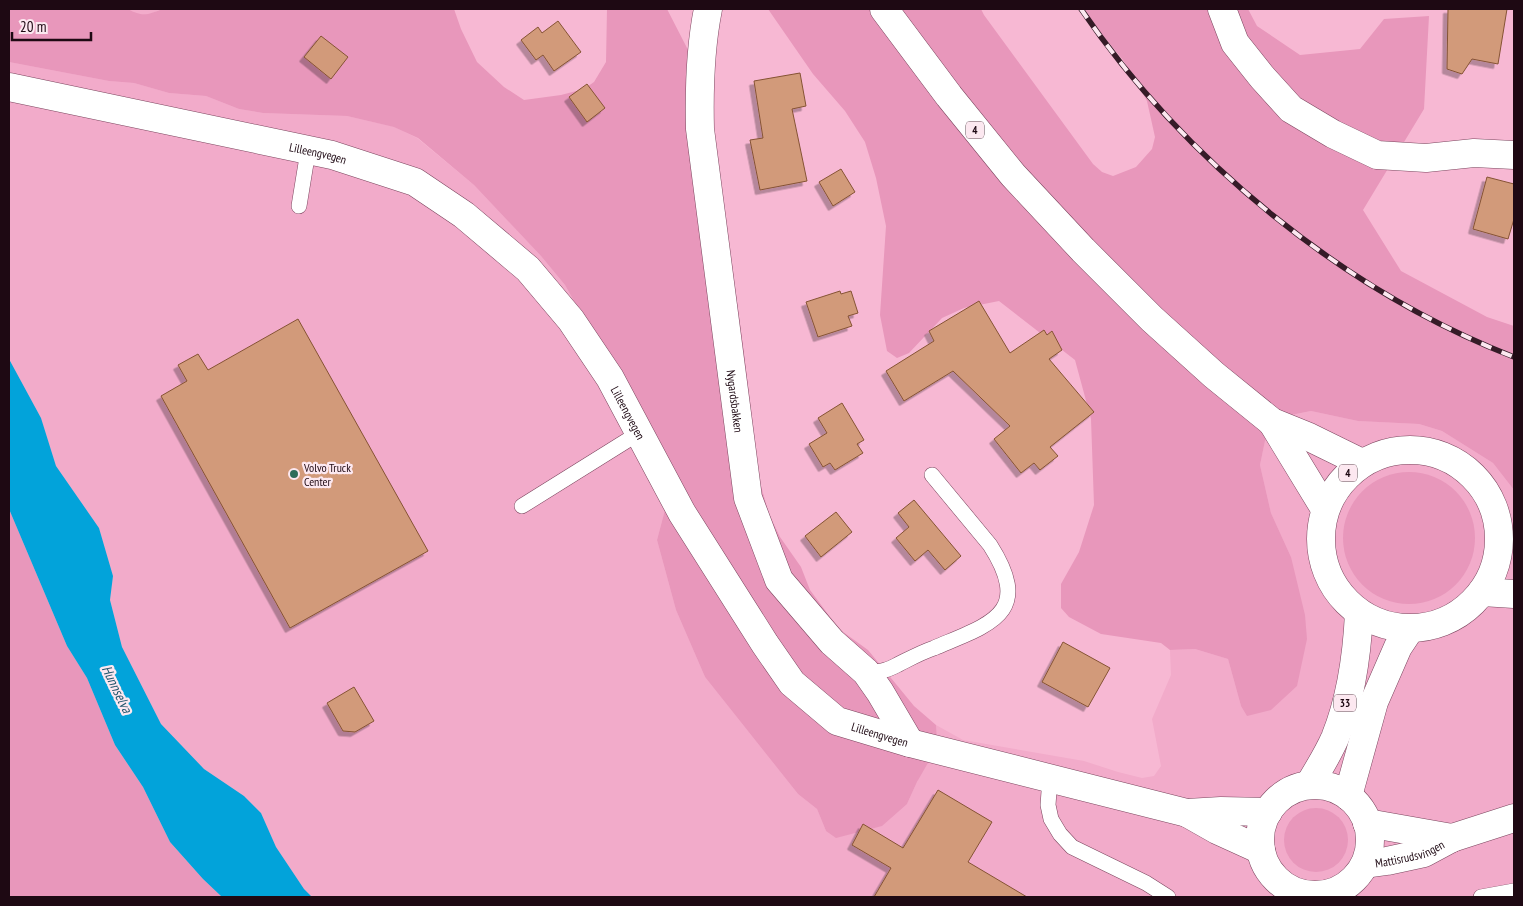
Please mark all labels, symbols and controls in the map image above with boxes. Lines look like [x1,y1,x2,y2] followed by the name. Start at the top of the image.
[12,10,91,42] scale bar
[20,17,46,36] text: 20 m
[966,122,984,138] road number: 4
[288,139,349,167] street label: Lilleengvegen
[724,369,747,433] street label: Nygardsbakken
[608,383,649,442] street label: Lilleengvegen
[303,460,351,489] place label: Volvo Truck Center
[1339,464,1357,482] road number: 4
[288,468,300,480] marker: Volvo Truck Center
[98,662,137,717] water label: Hunnselva
[1334,694,1356,711] road number: 33
[850,718,910,750] street label: Lilleengvegen
[1374,836,1447,870] street label: Mattisrudsvingen

